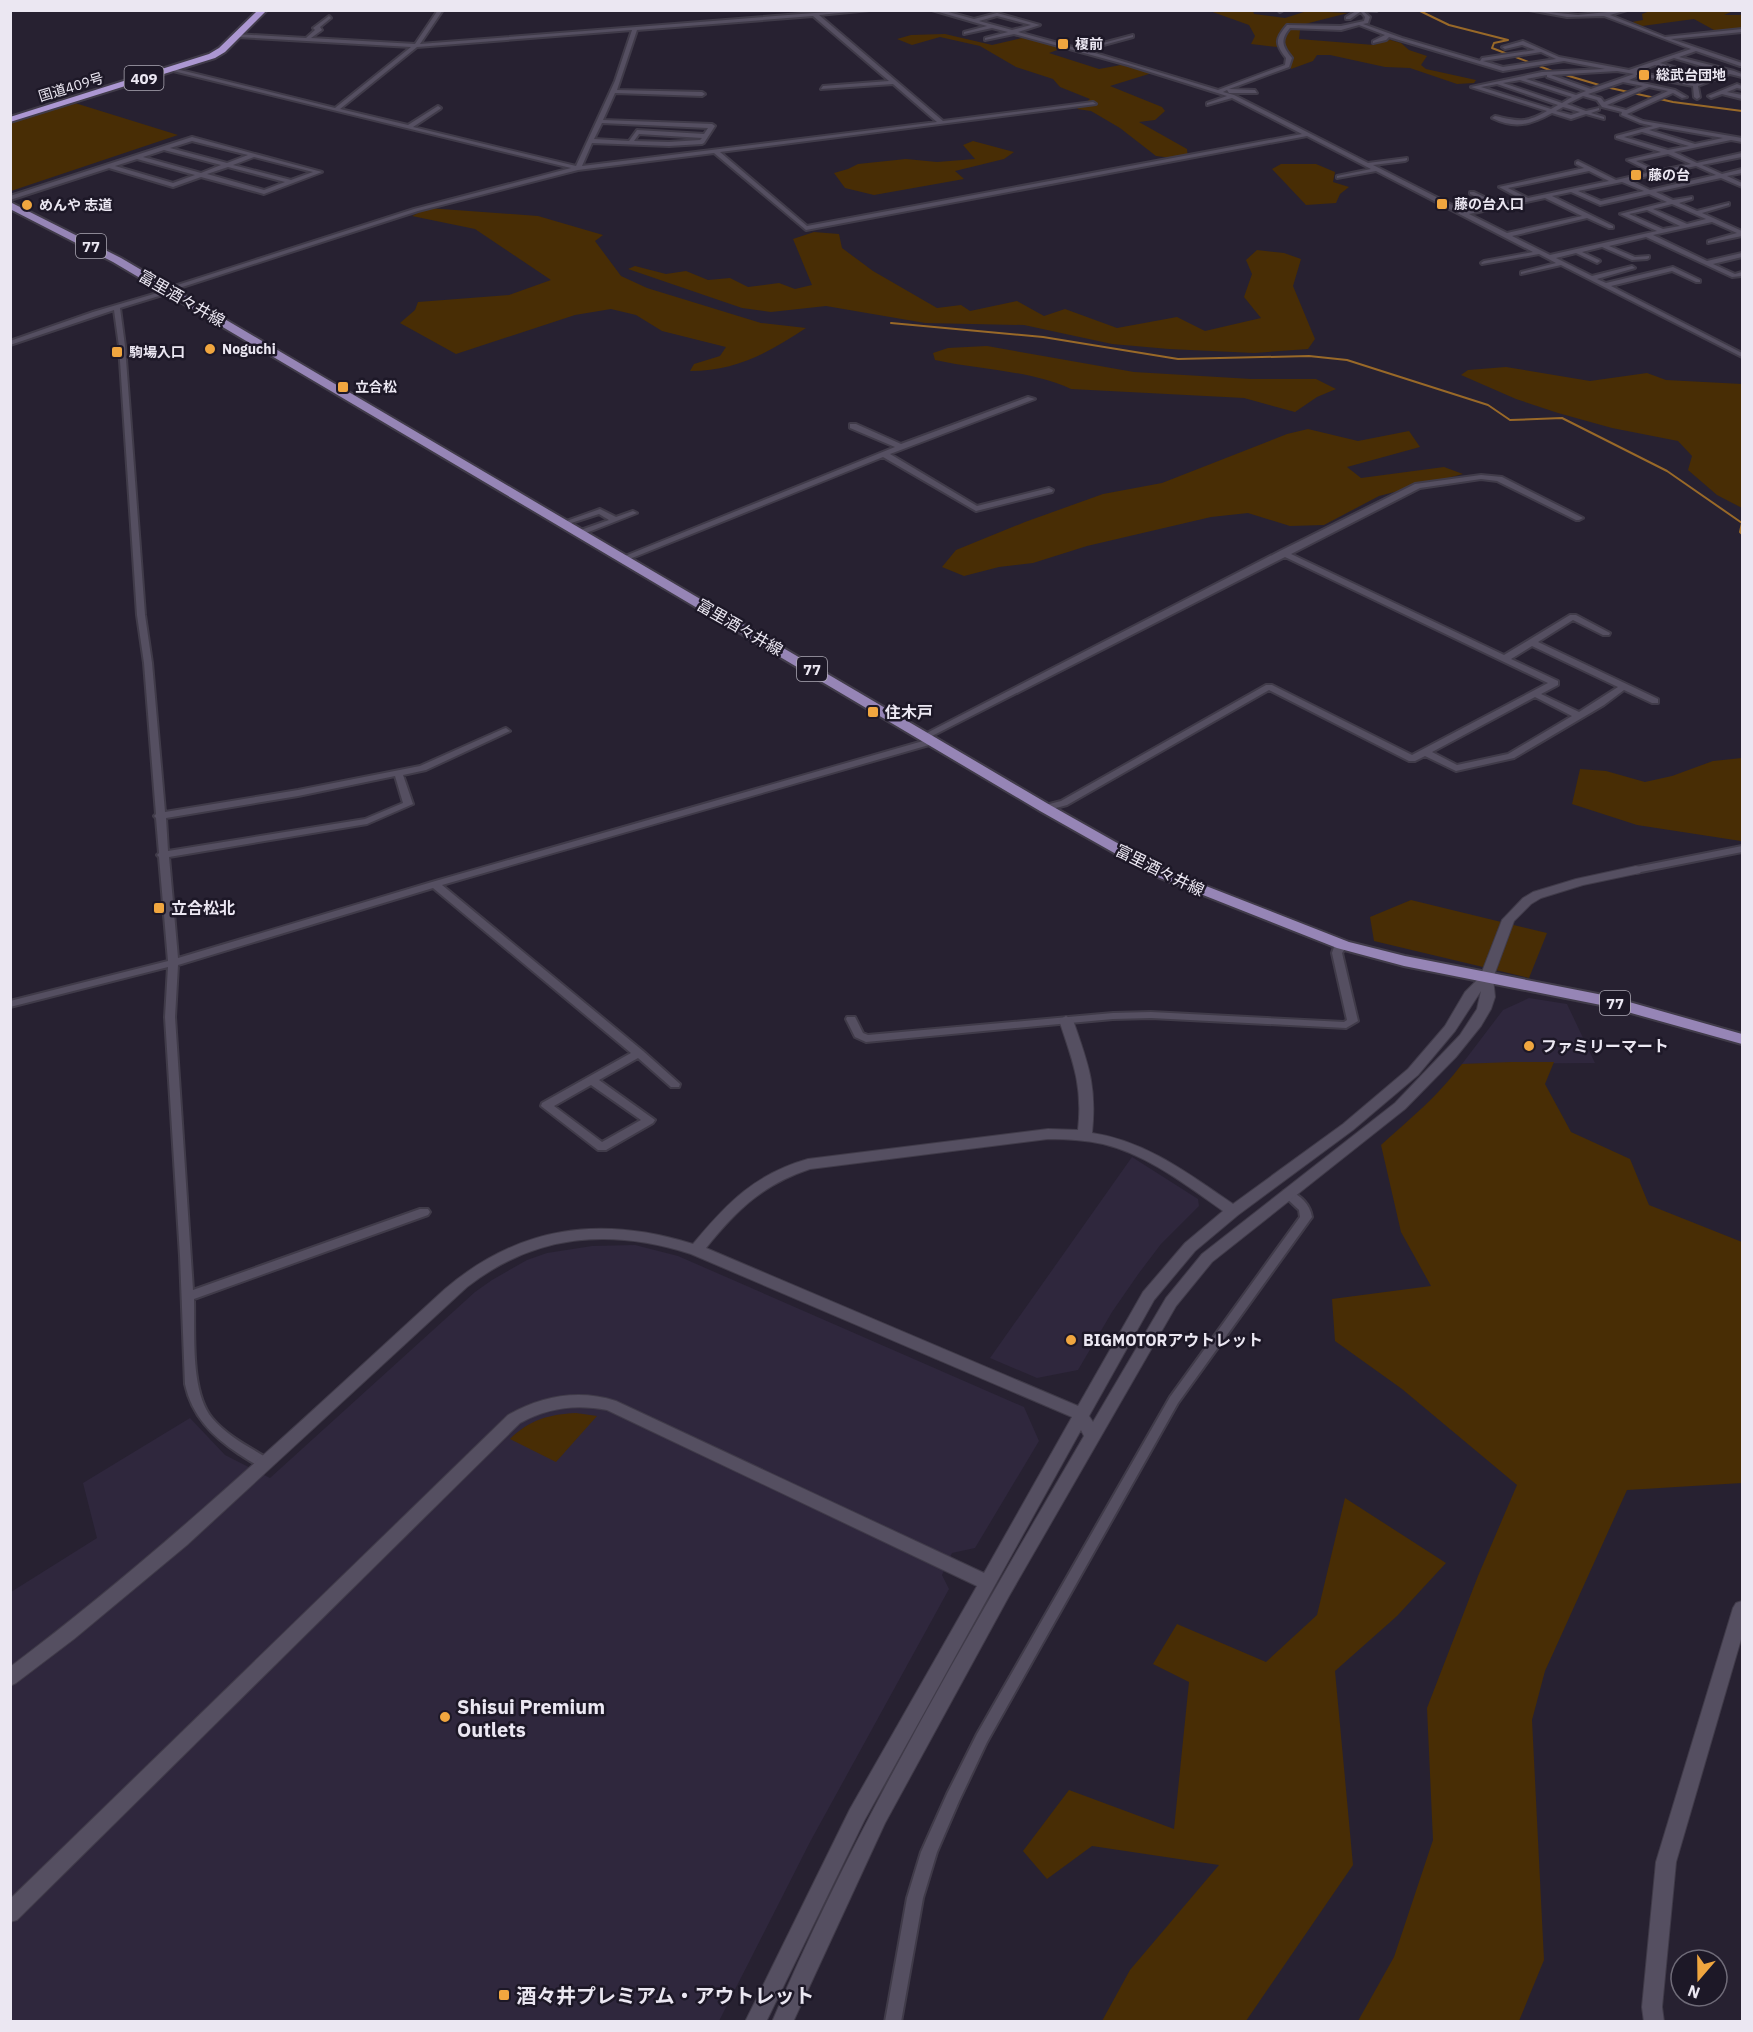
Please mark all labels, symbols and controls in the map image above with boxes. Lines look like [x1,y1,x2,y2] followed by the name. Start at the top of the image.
[1075,35,1103,53] place label: 榎前
[1056,37,1070,51] marker: 榎前
[124,66,164,90] road number: 409
[1656,66,1726,84] place label: 総武台団地
[1637,68,1651,82] marker: 総武台団地
[36,69,106,105] street label: 国道409号
[1648,166,1690,184] place label: 藤の台
[1629,168,1643,182] marker: 藤の台
[1454,195,1524,213] place label: 藤の台入口
[39,196,112,214] place label: めんや 志道
[1435,197,1449,211] marker: 藤の台入口
[20,198,34,212] marker: めんや 志道
[76,234,106,258] road number: 77
[135,265,229,331] street label: 富里酒々井線
[222,340,276,358] place label: Noguchi
[203,342,217,356] marker: Noguchi
[129,343,185,361] place label: 駒場入口
[110,345,124,359] marker: 駒場入口
[355,378,397,396] place label: 立合松
[336,380,350,394] marker: 立合松
[693,594,787,660] street label: 富里酒々井線
[797,657,827,681] road number: 77
[884,702,933,722] place label: 住木戸
[866,705,880,719] marker: 住木戸
[1112,840,1208,900] street label: 富里酒々井線
[171,898,235,918] place label: 立合松北
[152,901,166,915] marker: 立合松北
[1600,991,1630,1015] road number: 77
[1541,1036,1669,1056] place label: ファミリーマート
[1522,1039,1536,1053] marker: ファミリーマート
[1083,1330,1263,1350] place label: BIGMOTORアウトレット
[1064,1333,1078,1347] marker: BIGMOTORアウトレット
[457,1693,605,1743] place label: Shisui Premium Outlets
[438,1710,452,1724] marker: Shisui Premium Outlets
[1669,1948,1729,2008] north arrow
[1685,1981,1703,2003] text: N
[516,1982,815,2009] place label: 酒々井プレミアム・アウトレット
[497,1988,511,2002] marker: 酒々井プレミアム・アウトレット

